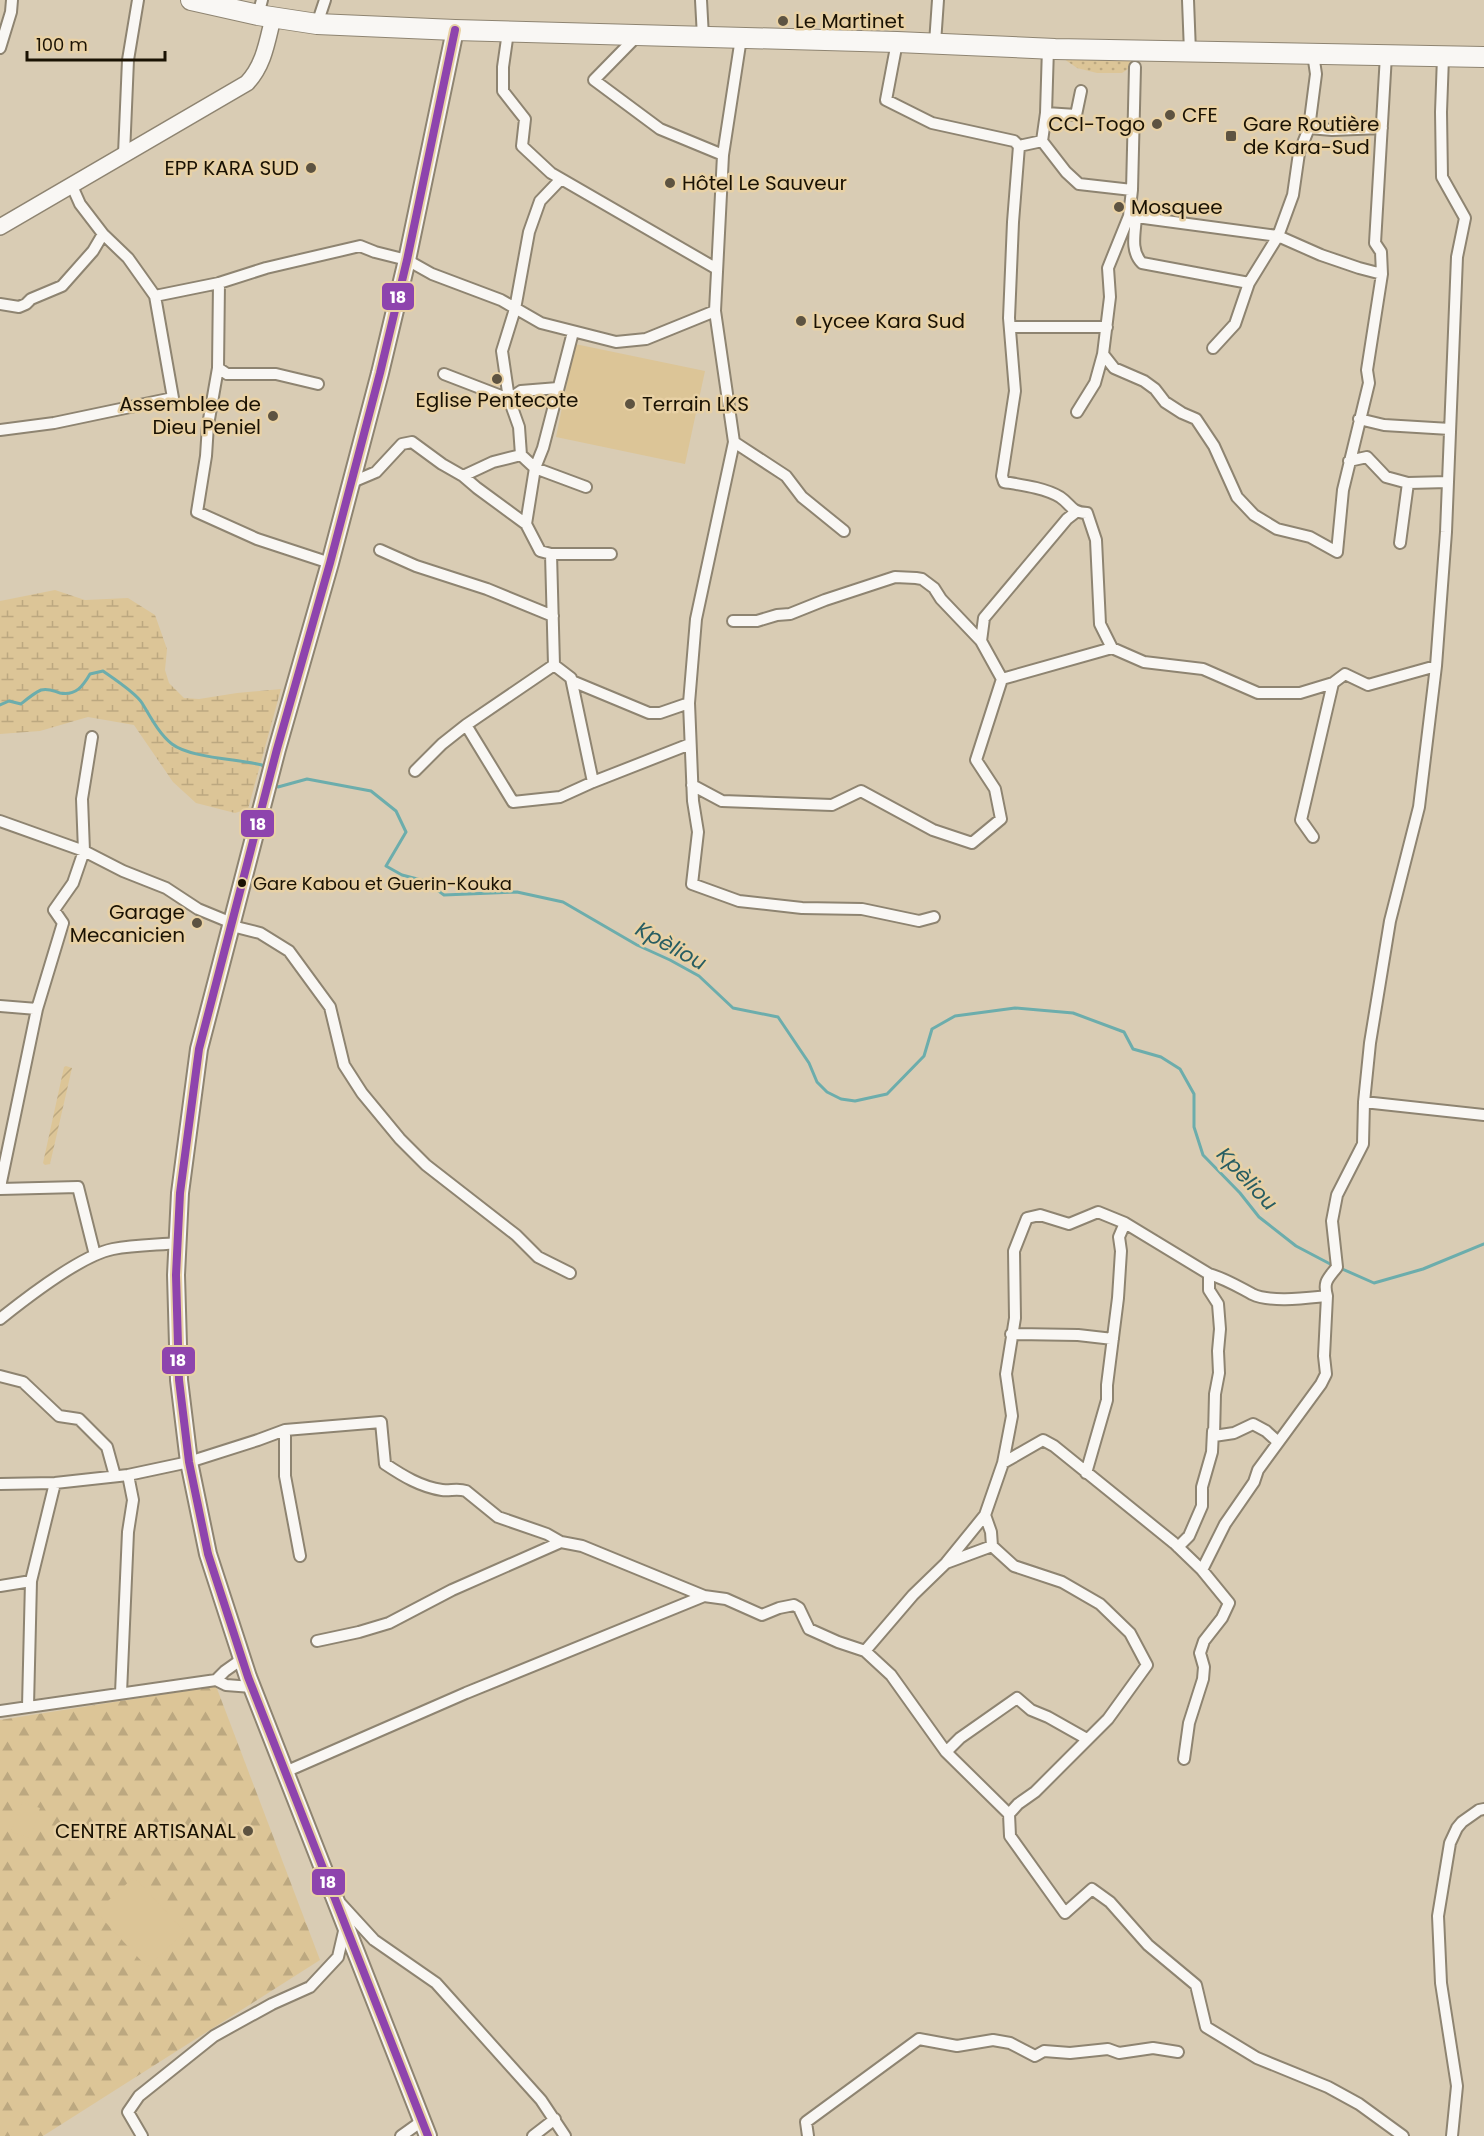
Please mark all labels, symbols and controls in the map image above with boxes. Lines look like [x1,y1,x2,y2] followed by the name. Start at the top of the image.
[795,7,904,35] place label: Le Martinet
[776,14,790,28] marker: Le Martinet
[27,24,165,62] scale bar
[36,32,88,57] text: 100 m
[1182,101,1218,129] place label: CFE
[1163,108,1177,122] marker: CFE
[1048,110,1145,138] place label: CCI-Togo
[1243,110,1380,161] place label: Gare Routière de Kara-Sud
[1150,117,1164,131] marker: CCI-Togo
[1224,129,1238,143] marker: Gare Routière de Kara-Sud
[164,154,299,182] place label: EPP KARA SUD
[304,161,318,175] marker: EPP KARA SUD
[682,169,847,197] place label: Hôtel Le Sauveur
[663,176,677,190] marker: Hôtel Le Sauveur
[1131,193,1223,221] place label: Mosquee
[1112,200,1126,214] marker: Mosquee
[381,282,415,311] line badge: 18
[390,286,406,309] text: 18
[813,307,965,335] place label: Lycee Kara Sud
[794,314,808,328] marker: Lycee Kara Sud
[490,372,504,386] marker: Eglise Pentecote
[416,386,578,414] place label: Eglise Pentecote
[119,390,261,441] place label: Assemblee de Dieu Peniel
[642,390,749,418] place label: Terrain LKS
[623,397,637,411] marker: Terrain LKS
[266,409,280,423] marker: Assemblee de Dieu Peniel
[240,809,275,838] line badge: 18
[250,813,266,836] text: 18
[253,871,512,896] place label: Gare Kabou et Guerin-Kouka
[236,877,248,889] marker: Gare Kabou et Guerin-Kouka
[70,898,185,949] place label: Garage Mecanicien
[631,914,712,977] water label: Kpèliou
[190,916,204,930] marker: Garage Mecanicien
[1210,1141,1284,1217] water label: Kpèliou
[161,1346,196,1375] line badge: 18
[170,1349,186,1372] text: 18
[55,1817,236,1845] place label: CENTRE ARTISANAL
[241,1824,255,1838] marker: CENTRE ARTISANAL
[311,1868,346,1896] line badge: 18
[320,1871,336,1894] text: 18

